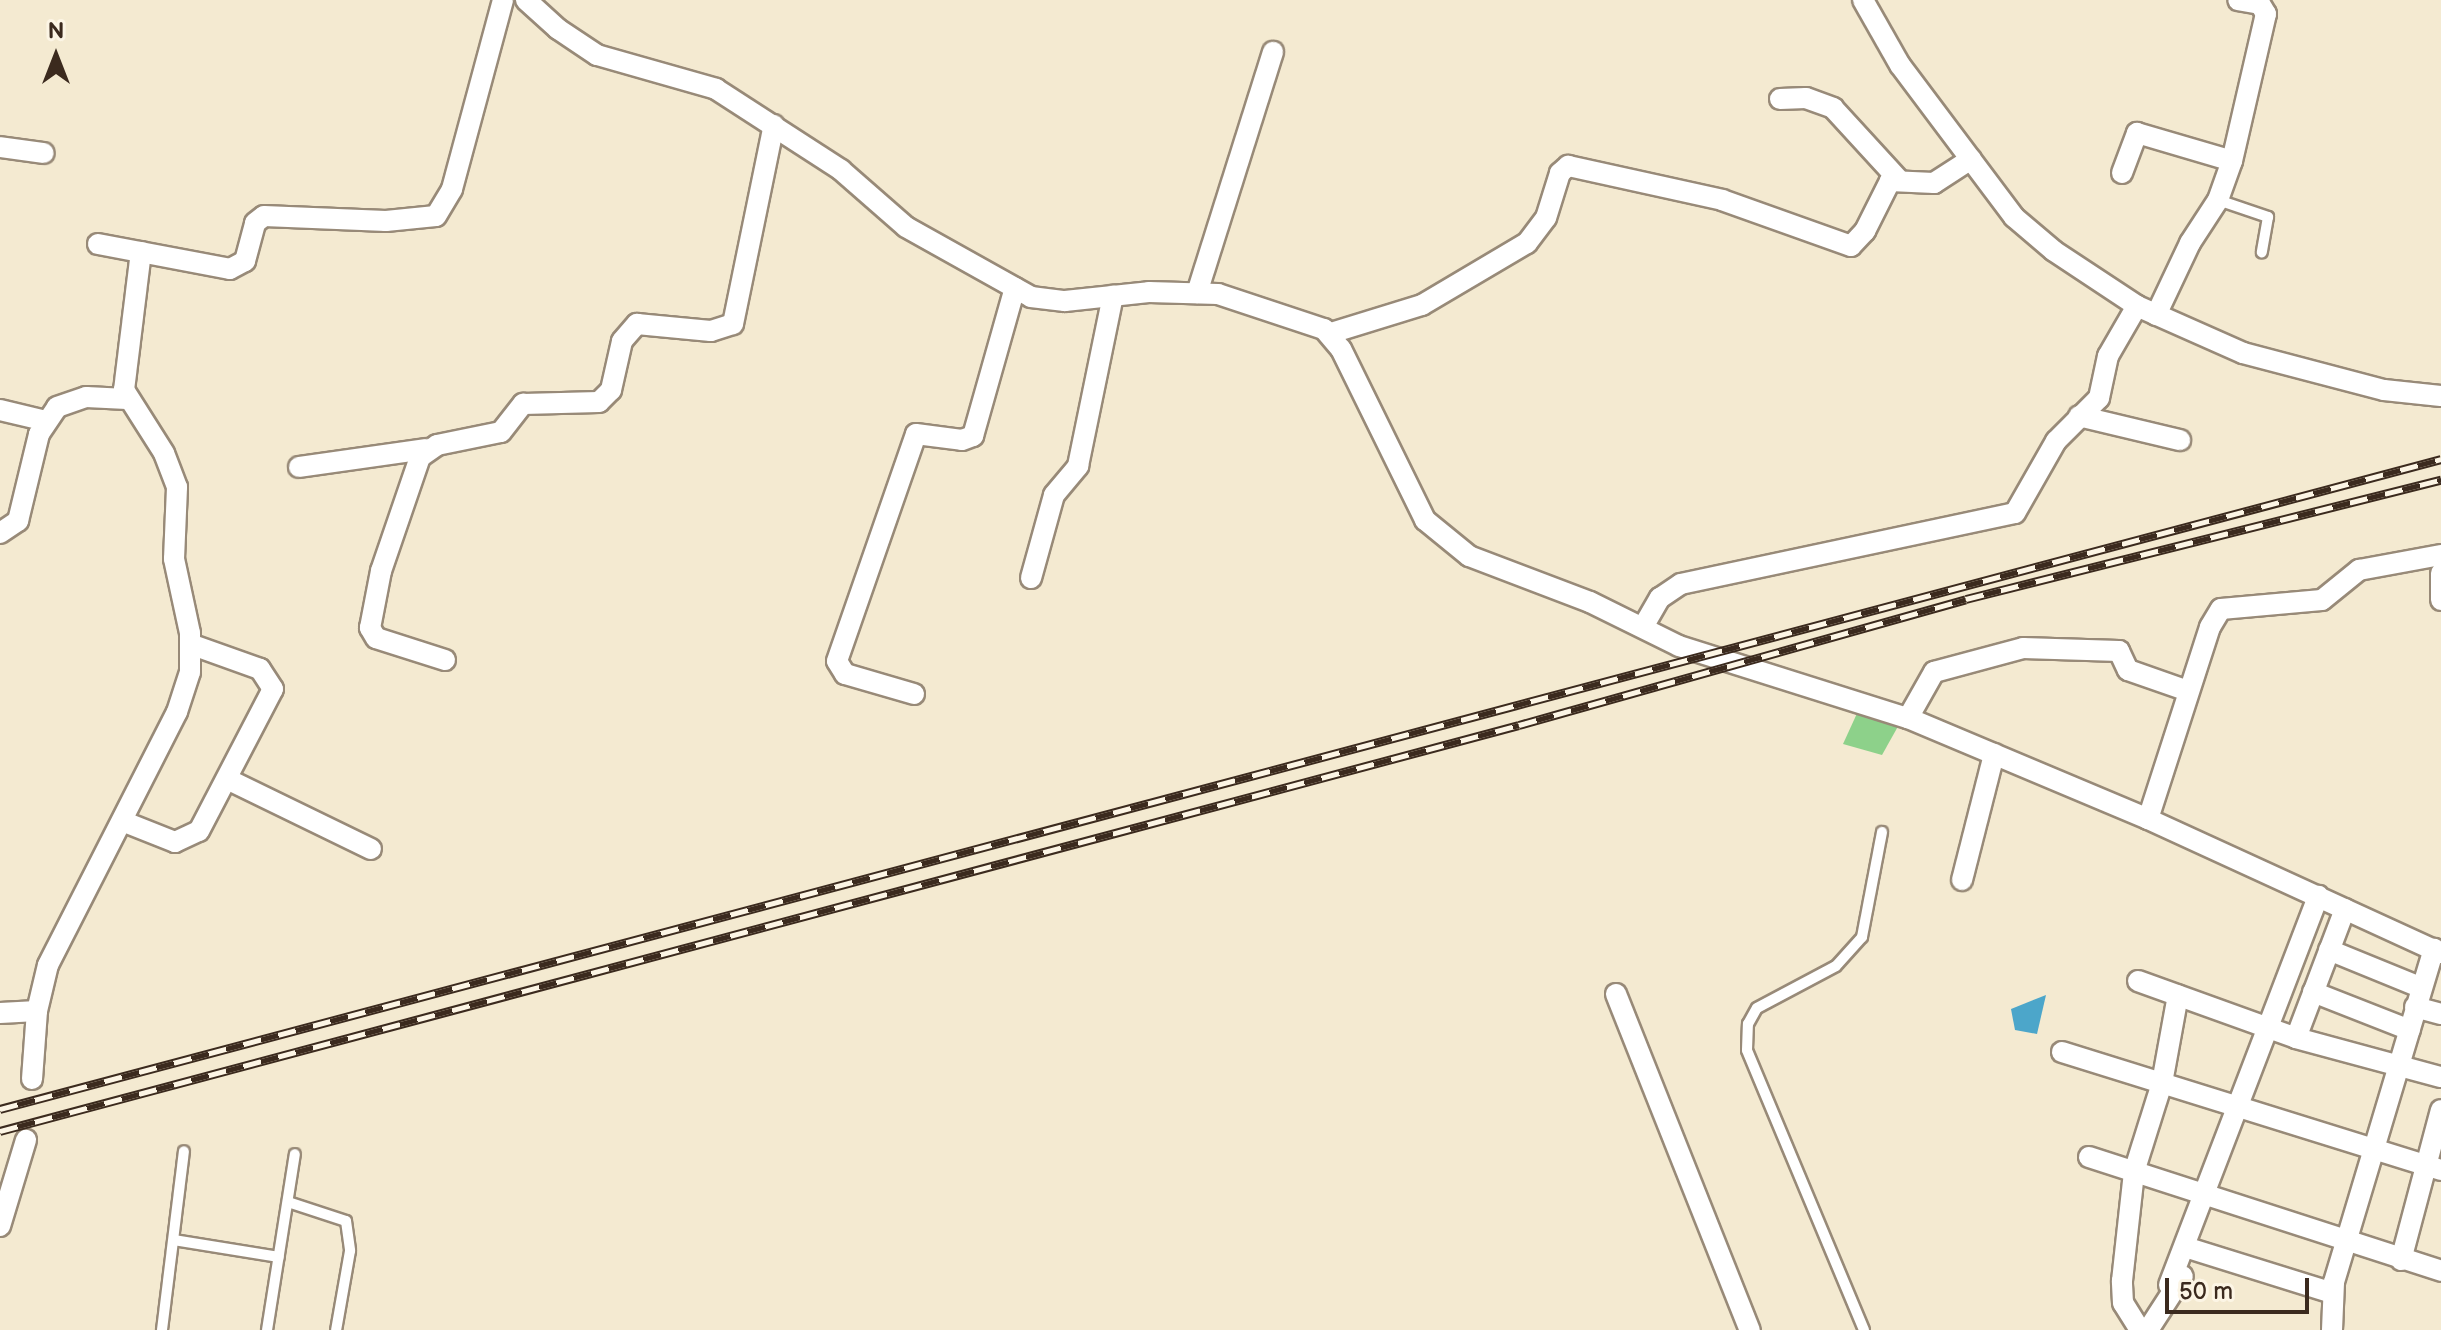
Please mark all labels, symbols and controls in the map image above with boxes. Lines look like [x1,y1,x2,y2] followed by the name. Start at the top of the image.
[16,16,96,96] north arrow
[48,18,64,45] text: N
[2169,1262,2313,1312] scale bar
[2179,1277,2233,1306] text: 50 m

